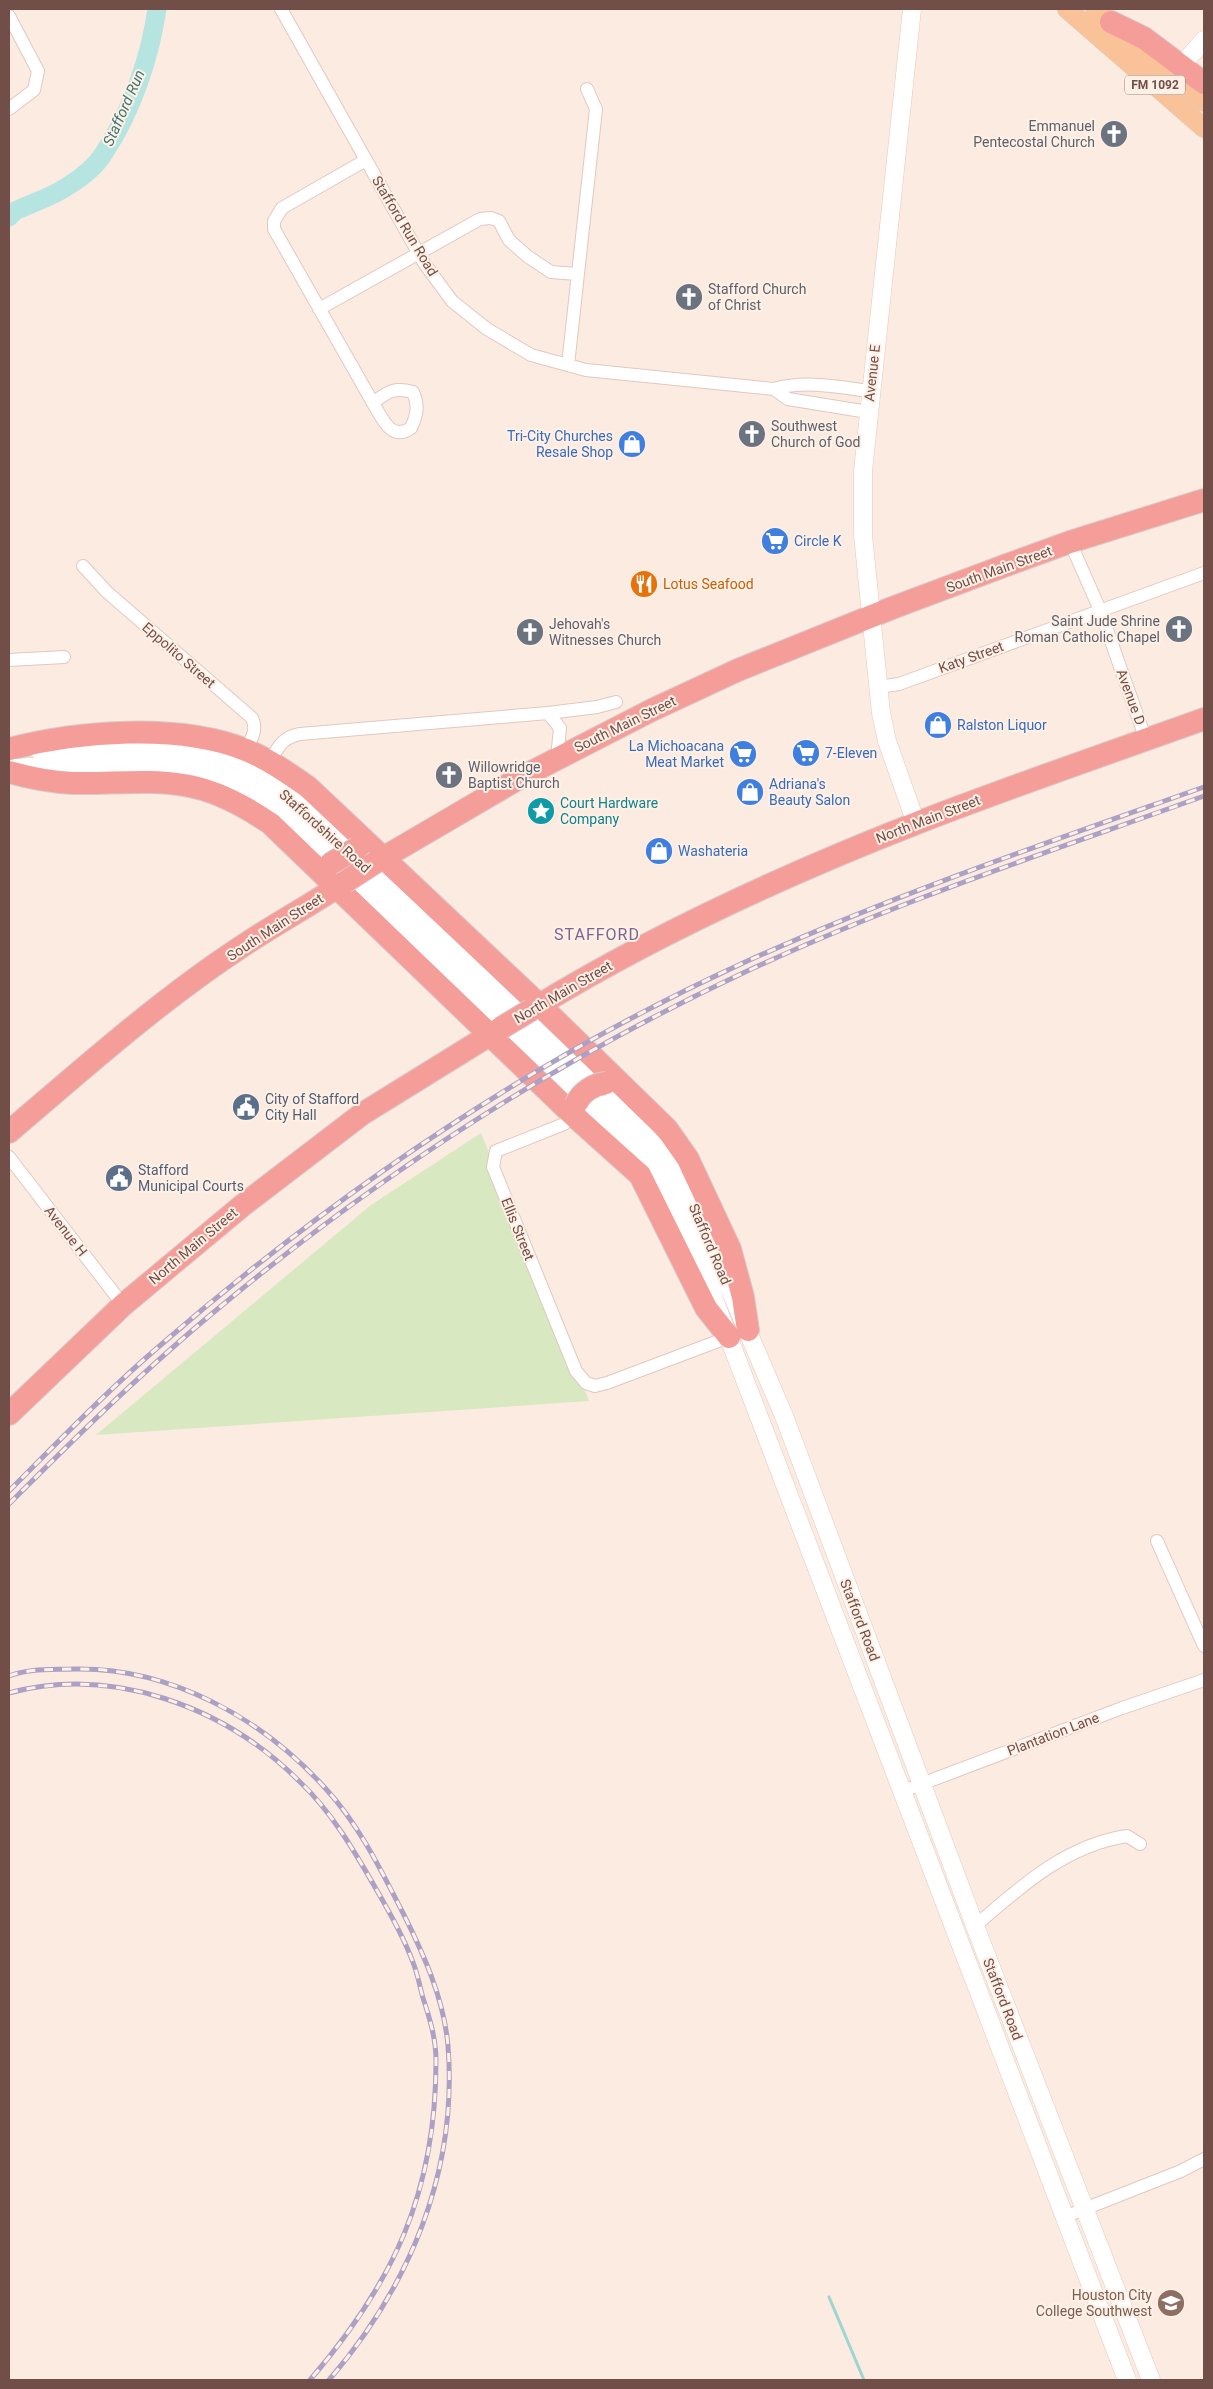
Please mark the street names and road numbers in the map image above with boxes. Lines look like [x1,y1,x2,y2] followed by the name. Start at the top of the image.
[1125,76,1185,94] road number: FM 1092
[369,173,441,279] street label: Stafford Run Road
[861,344,883,402] street label: Avenue E
[944,542,1054,596] street label: South Main Street
[139,619,219,691] street label: Eppolito Street
[936,638,1006,676] street label: Katy Street
[1113,667,1149,727] street label: Avenue D
[572,692,679,756] street label: South Main Street
[276,786,374,876] street label: Staffordshire Road
[874,792,983,846] street label: North Main Street
[224,890,326,964] street label: South Main Street
[511,957,615,1026] street label: North Main Street
[498,1195,538,1263] street label: Ellis Street
[686,1201,734,1287] street label: Stafford Road
[41,1203,91,1259] street label: Avenue H
[146,1204,241,1288] street label: North Main Street
[837,1577,883,1663] street label: Stafford Road
[1005,1709,1101,1759] street label: Plantation Lane
[980,1956,1026,2042] street label: Stafford Road

